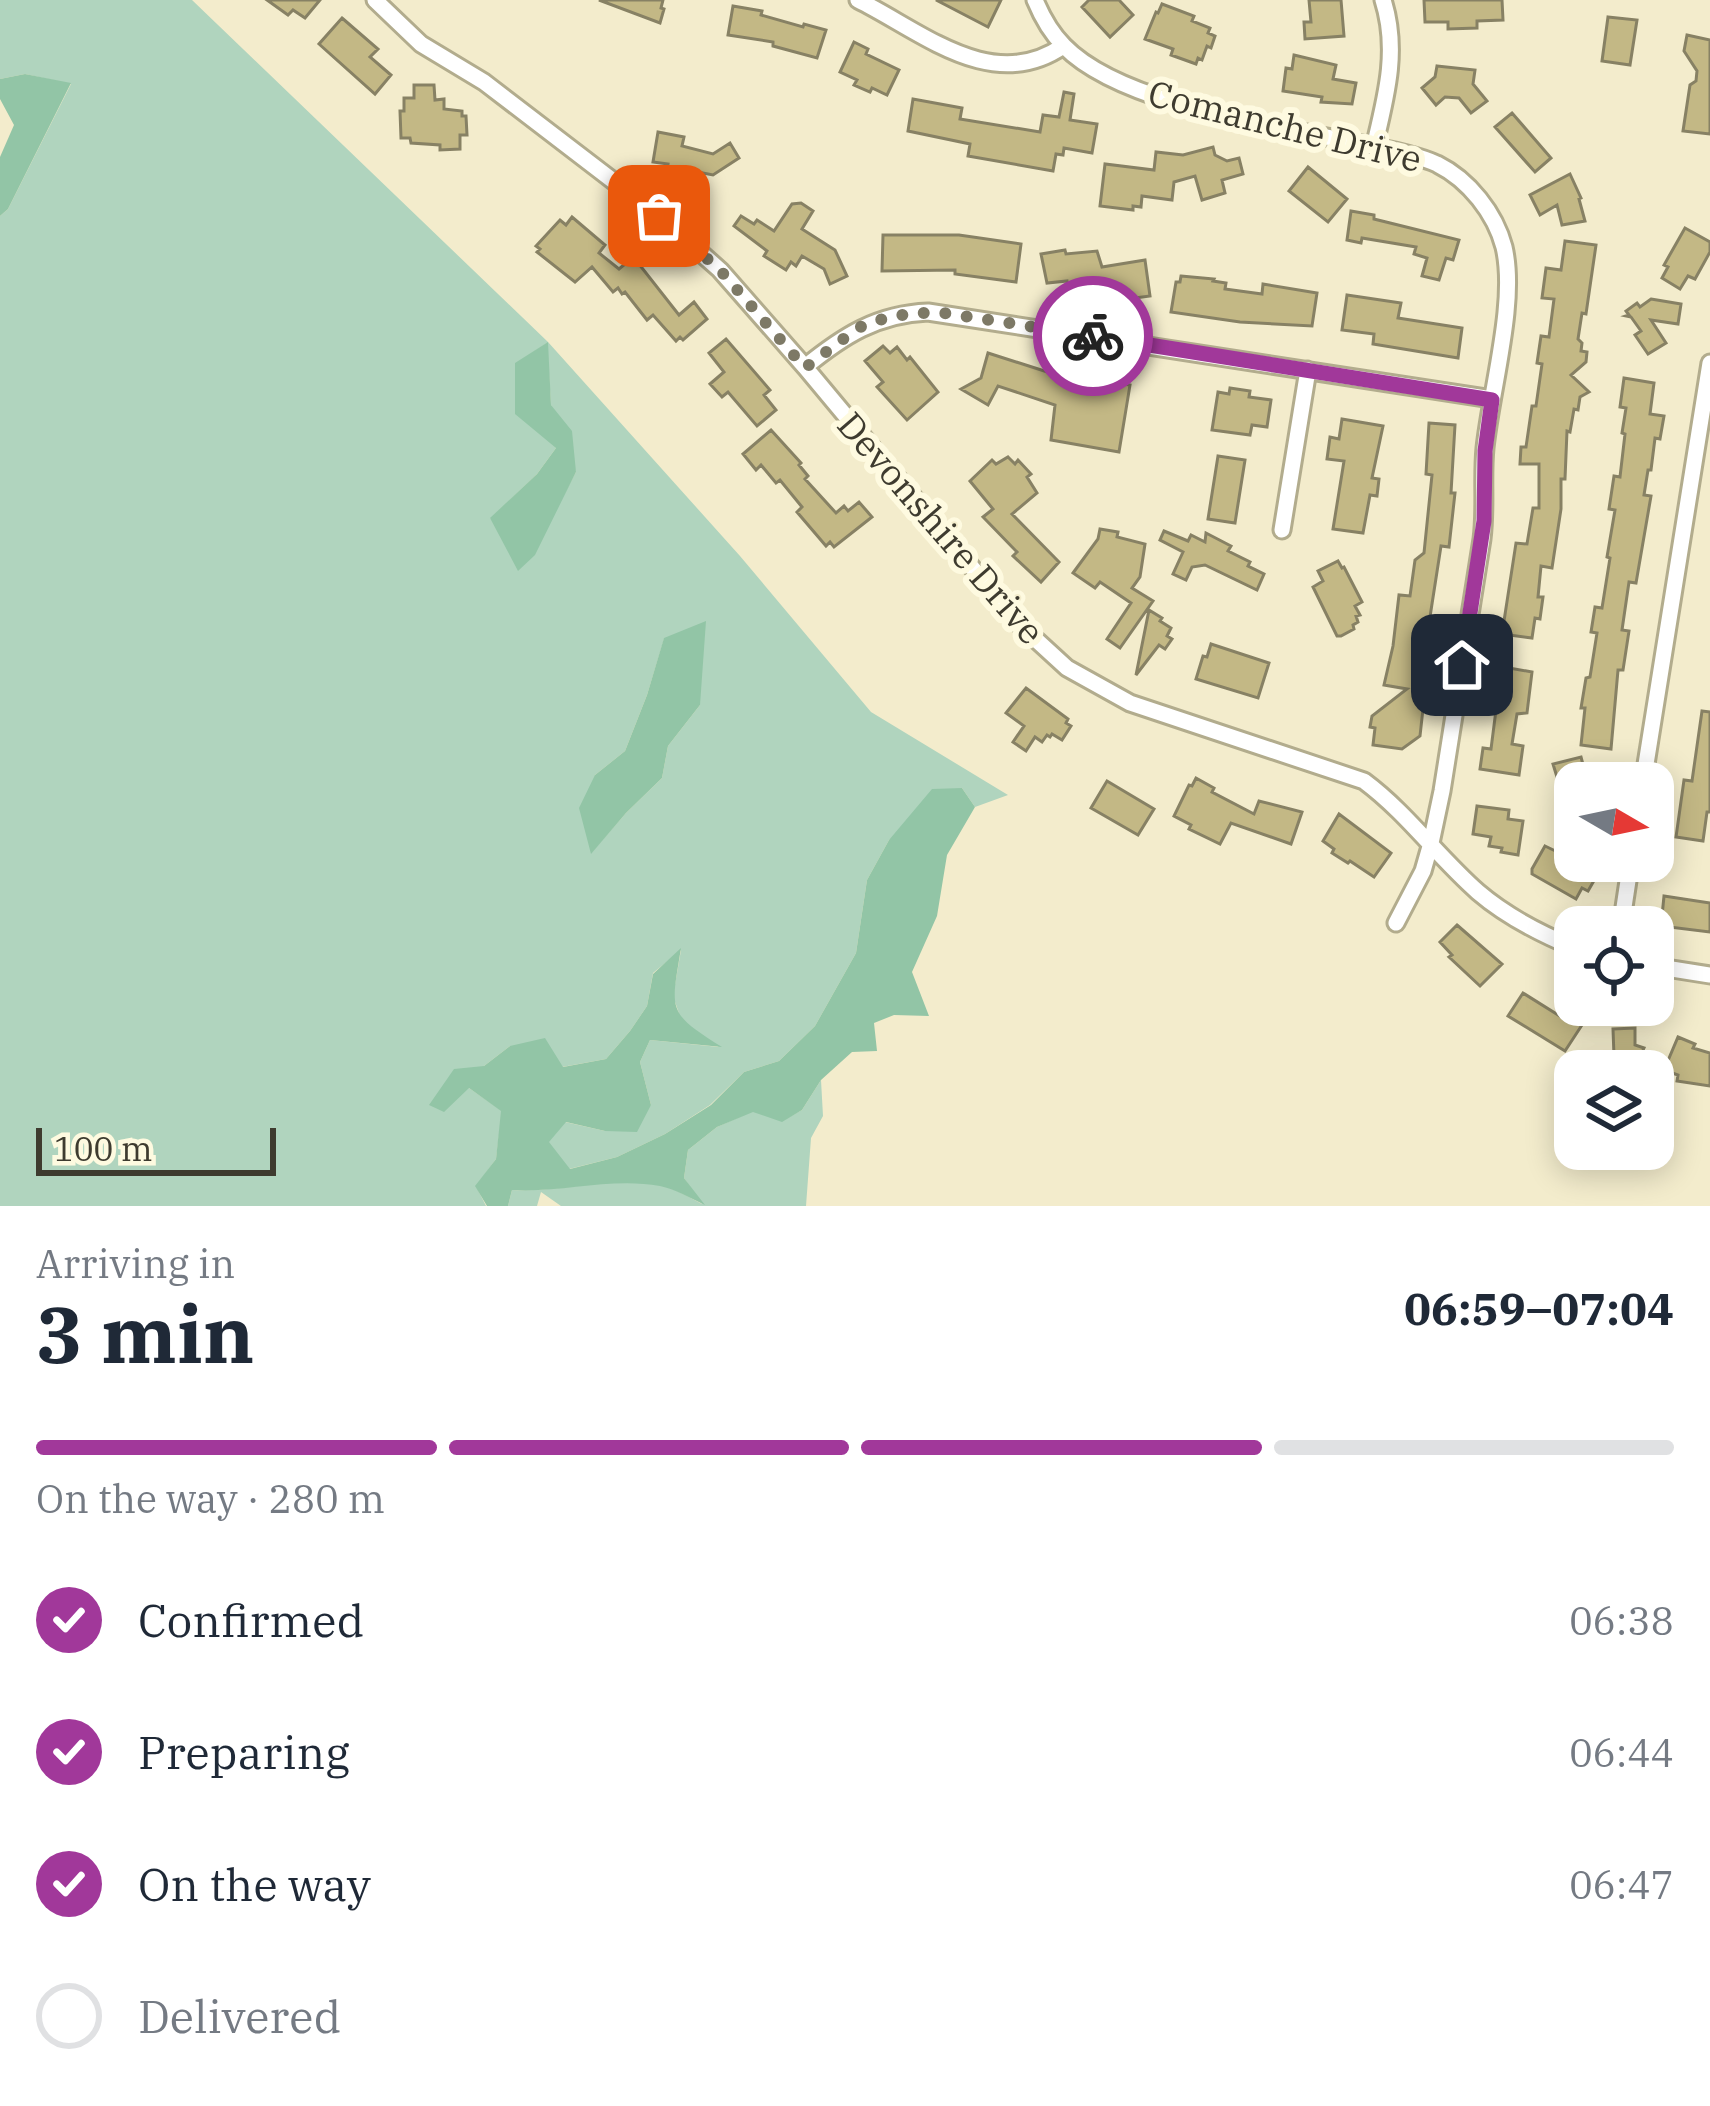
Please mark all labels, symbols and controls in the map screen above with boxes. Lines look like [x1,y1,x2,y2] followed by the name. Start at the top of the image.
[1144,69,1427,182] street label: Comanche Drive
[608,165,710,267] pin
[626,183,692,249] icon: bag
[1033,276,1153,396] courier
[1060,303,1126,369] icon: bike
[828,402,1055,654] street label: Devonshire Drive
[1411,614,1513,716] pin
[1429,632,1495,698] icon: home
[1554,762,1674,882] north arrow
[1554,762,1674,1170] map controls
[1554,906,1674,1026] button: locate
[1554,1050,1674,1170] button: layers
[36,1122,276,1175] scale bar
[54,1127,153,1170] text: 100 m
[36,1238,235,1289] text: Arriving in
[1404,1279,1674,1337] text: 06:59–07:04
[36,1283,254,1384] text: 3 min
[36,1473,385,1524] text: On the way · 280 m
[36,1587,102,1653] icon: check
[138,1591,364,1649] text: Confirmed
[1569,1595,1674,1646] text: 06:38
[36,1719,102,1785] icon: check
[138,1723,350,1781] text: Preparing
[1569,1727,1674,1778] text: 06:44
[36,1851,102,1917] icon: check
[138,1855,371,1913] text: On the way
[1569,1859,1674,1910] text: 06:47
[138,1987,341,2045] text: Delivered

